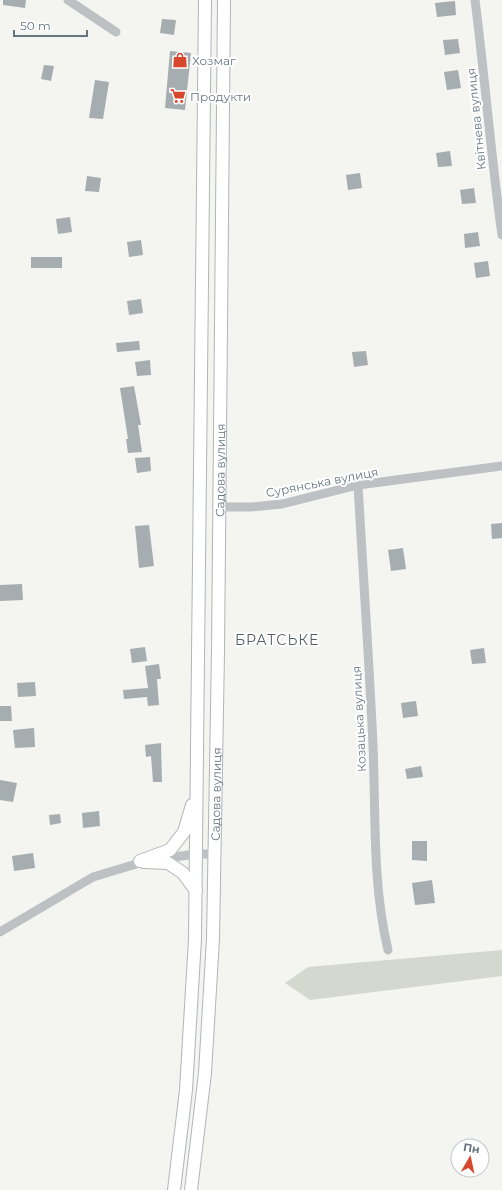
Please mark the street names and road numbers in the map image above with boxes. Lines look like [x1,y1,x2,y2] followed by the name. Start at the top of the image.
[463,67,489,171] street label: Квітнева вулиця
[212,423,228,517] street label: Садова вулиця
[265,464,379,500] street label: Сурянська вулиця
[349,666,369,772] street label: Козацька вулиця
[207,747,224,841] street label: Садова вулиця

